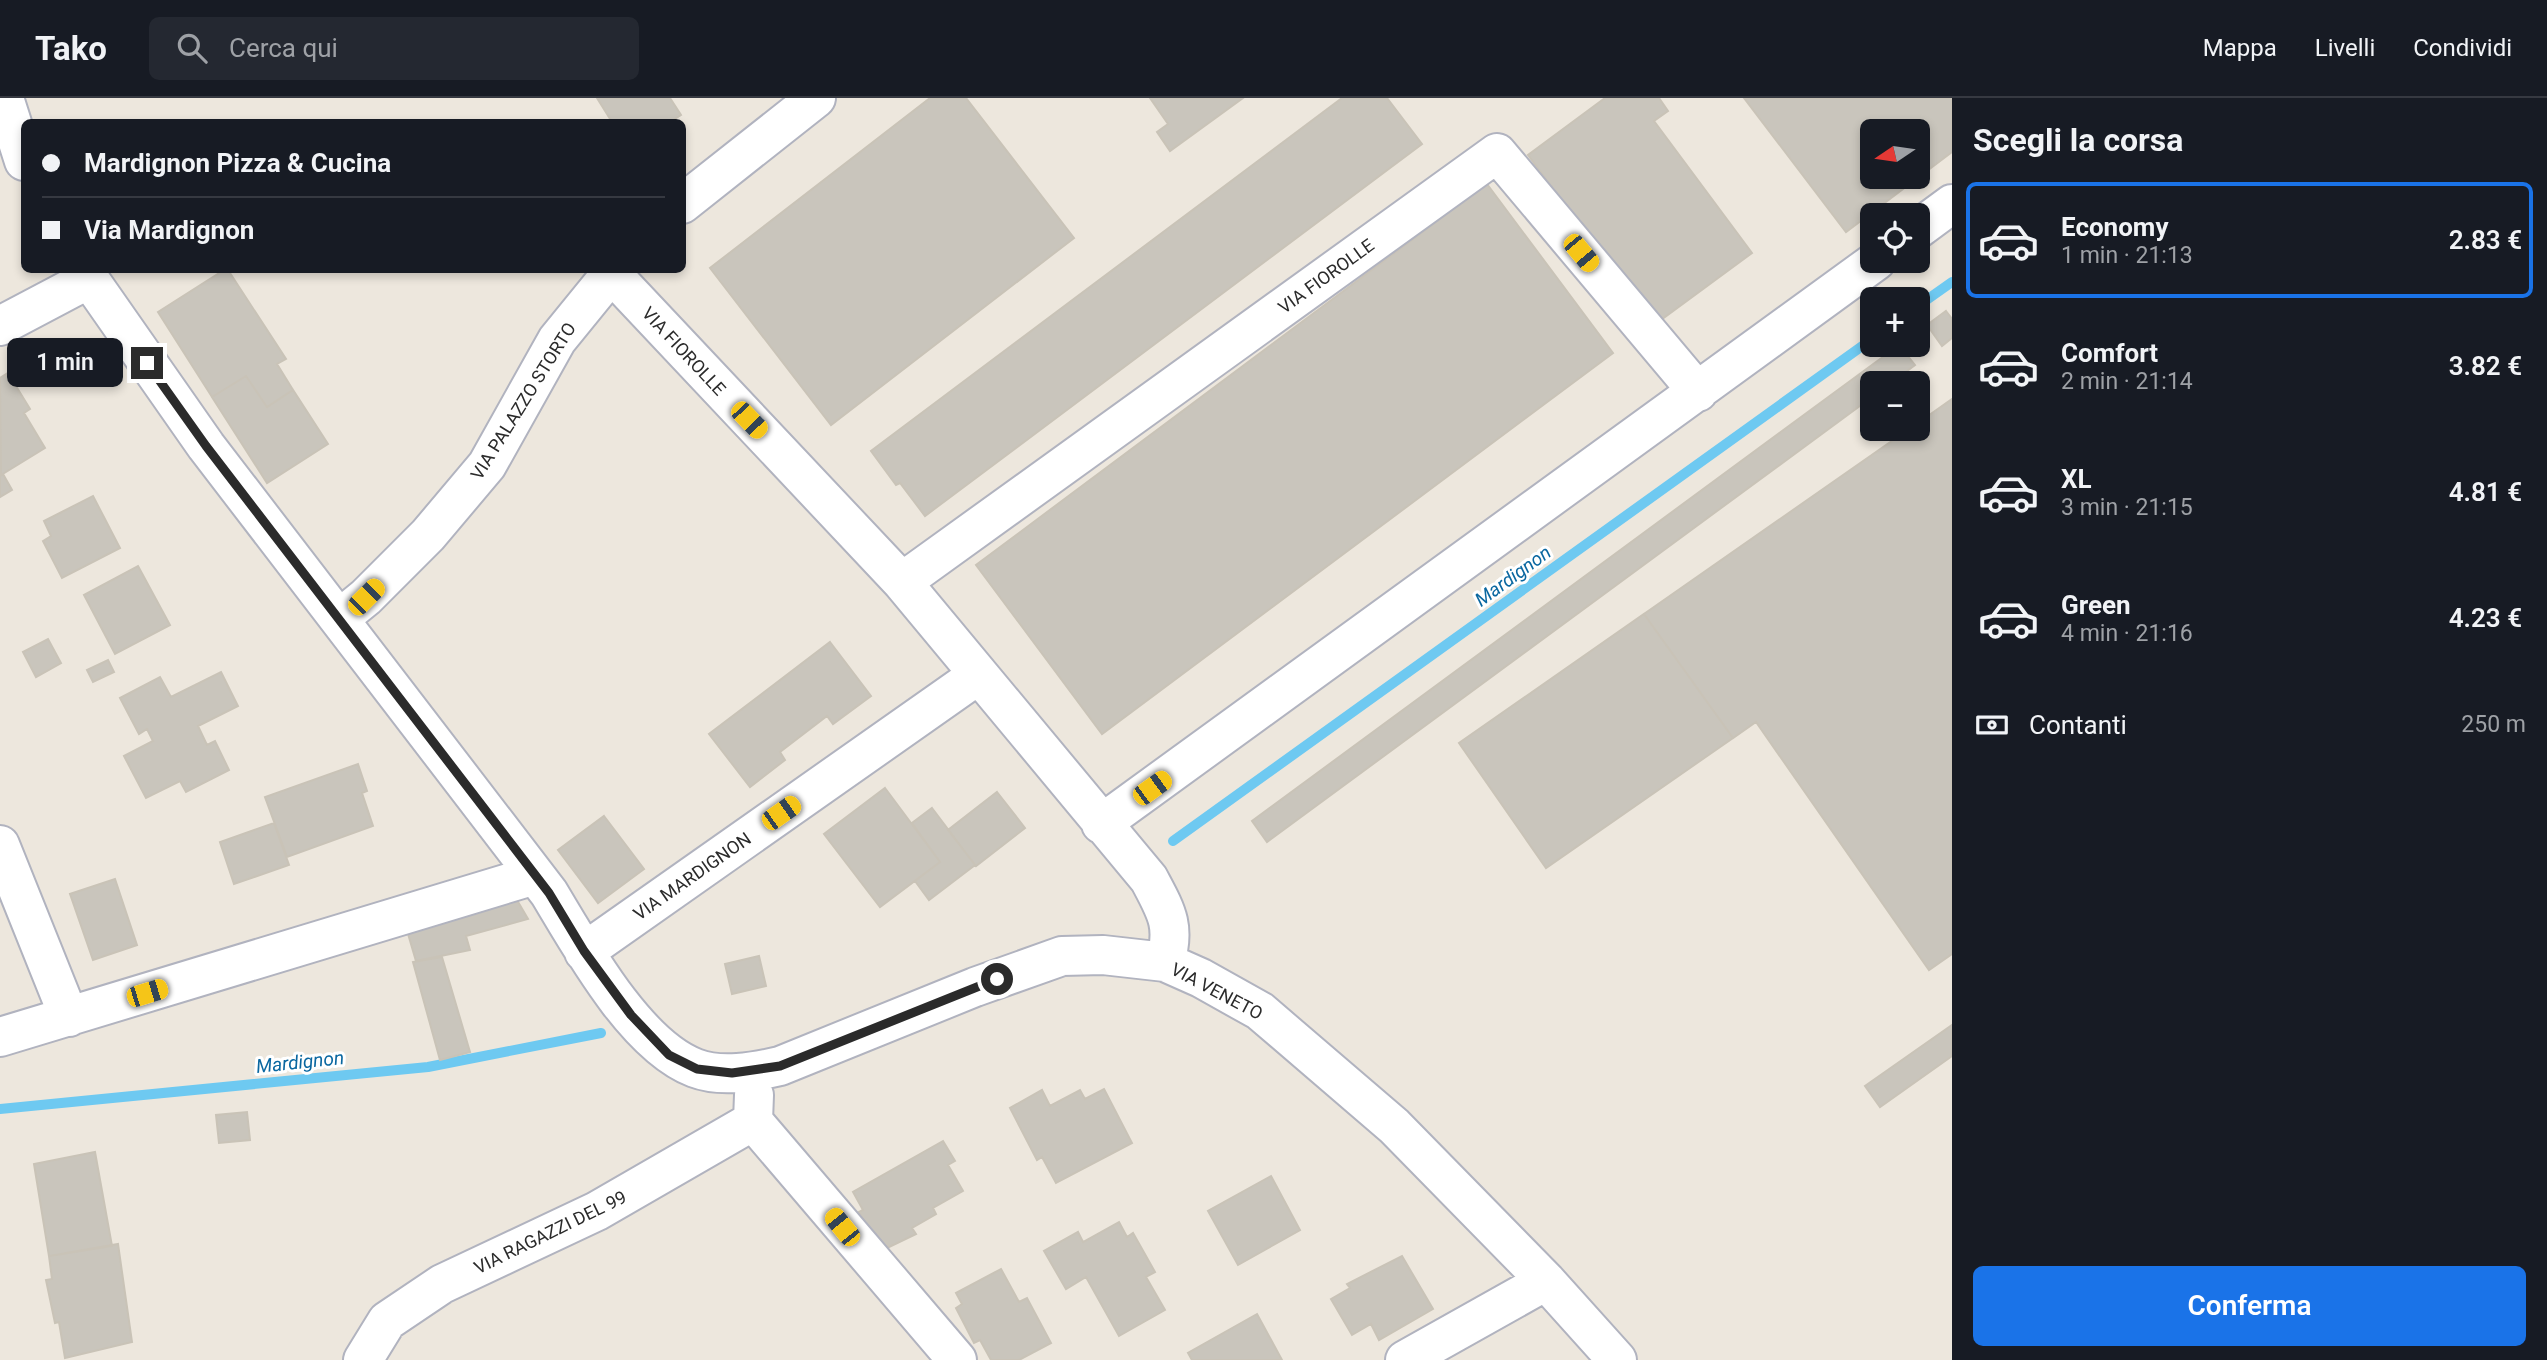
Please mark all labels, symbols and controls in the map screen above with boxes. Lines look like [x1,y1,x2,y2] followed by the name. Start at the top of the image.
[149,17,639,80] search box
[35,29,107,68] text: Tako
[173,29,211,67] icon: search
[229,33,338,63] text: Cerca qui
[2203,34,2277,62] text: Mappa
[2315,34,2375,62] text: Livelli
[2413,34,2512,62] text: Condividi
[1860,119,1930,189] north arrow
[1860,119,1930,441] map controls
[1973,121,2183,159] text: Scegli la corsa
[84,148,391,178] text: Mardignon Pizza & Cucina
[1860,203,1930,273] button: locate
[1977,209,2040,272] icon: car
[2061,212,2168,242] text: Economy
[84,215,254,245] text: Via Mardignon
[2449,225,2522,255] text: 2.83 €
[1560,230,1603,276] car
[1274,234,1378,318] street label: VIA FIOROLLE
[2061,242,2193,269] text: 1 min · 21:13
[1860,287,1930,357] button: +
[638,303,730,399] street label: VIA FIOROLLE
[466,319,580,483] street label: VIA PALAZZO STORTO
[1977,335,2040,398] icon: car
[7,338,122,388] callout: 1 min
[2061,338,2158,368] text: Comfort
[131,347,163,379] route end
[36,349,94,376] text: 1 min
[2449,351,2522,381] text: 3.82 €
[2061,368,2193,395] text: 2 min · 21:14
[1860,371,1930,441] button: −
[727,398,772,442] car
[1977,461,2040,524] icon: car
[2061,464,2092,494] text: XL
[2449,477,2522,507] text: 4.81 €
[2061,494,2193,521] text: 3 min · 21:15
[1471,541,1555,611] water label: Mardignon
[344,575,389,619] car
[1977,587,2040,650] icon: car
[2061,590,2131,620] text: Green
[2449,603,2522,633] text: 4.23 €
[2061,620,2193,647] text: 4 min · 21:16
[1973,706,2011,744] icon: cash
[2029,710,2127,740] text: Contanti
[2461,711,2526,738] text: 250 m
[1129,767,1176,809] car
[758,792,805,834] car
[629,828,755,924] street label: VIA MARDIGNON
[1168,958,1266,1024] street label: VIA VENETO
[981,963,1013,995] route start
[124,977,171,1009] car
[255,1046,345,1078] water label: Mardignon
[470,1186,630,1278] street label: VIA RAGAZZI DEL 99
[821,1204,864,1250] car
[1973,1266,2526,1346] button: Conferma

